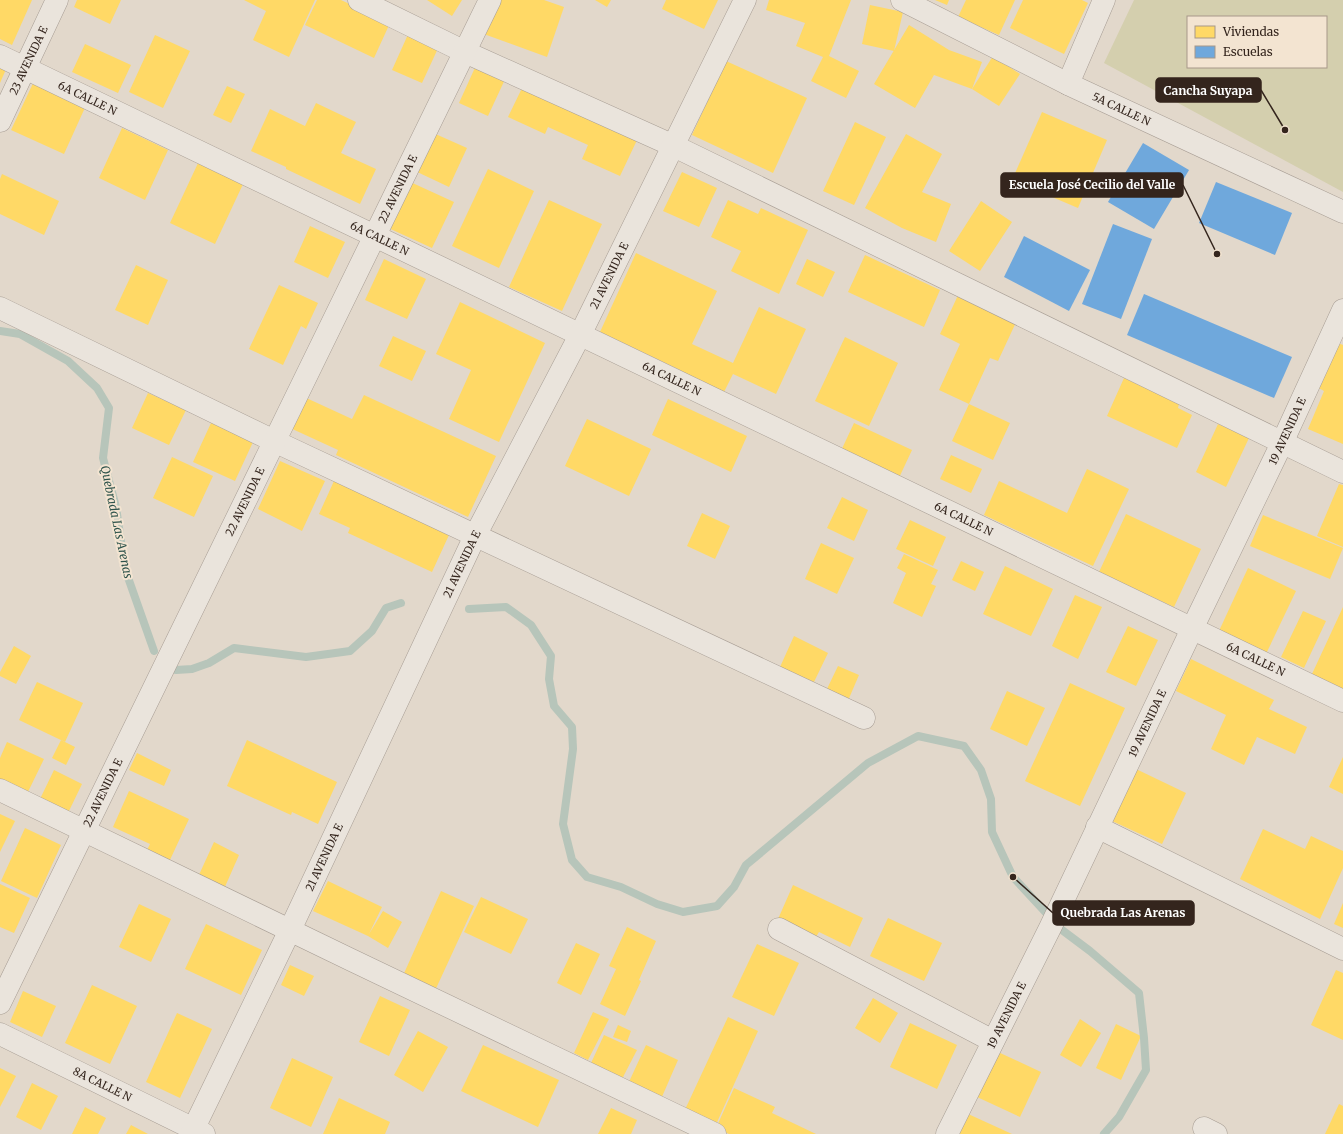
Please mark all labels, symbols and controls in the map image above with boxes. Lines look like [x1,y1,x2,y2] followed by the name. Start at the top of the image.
[1187,16,1327,68] legend
[6,24,51,97] street label: 23 AVENIDA E
[1222,24,1279,39] text: Viviendas
[1223,44,1273,59] text: Escuelas
[56,78,120,118] street label: 6A CALLE N
[1156,78,1261,102] callout: Cancha Suyapa
[1164,83,1253,98] text: Cancha Suyapa
[1090,89,1153,129] street label: 5A CALLE N
[375,152,420,226] street label: 22 AVENIDA E
[1001,173,1183,197] callout: Escuela José Cecilio del Valle
[1009,177,1176,192] text: Escuela José Cecilio del Valle
[348,218,412,259] street label: 6A CALLE N
[587,240,632,311] street label: 21 AVENIDA E
[640,358,704,399] street label: 6A CALLE N
[1265,395,1309,467] street label: 19 AVENIDA E
[98,464,136,580] water label: Quebrada Las Arenas
[222,465,268,538] street label: 22 AVENIDA E
[932,499,996,539] street label: 6A CALLE N
[440,528,484,600] street label: 21 AVENIDA E
[1224,639,1288,679] street label: 6A CALLE N
[1125,687,1169,759] street label: 19 AVENIDA E
[80,756,125,829] street label: 22 AVENIDA E
[302,821,346,893] street label: 21 AVENIDA E
[1053,901,1194,925] callout: Quebrada Las Arenas
[1061,905,1185,920] text: Quebrada Las Arenas
[984,979,1029,1051] street label: 19 AVENIDA E
[71,1064,134,1105] street label: 8A CALLE N

